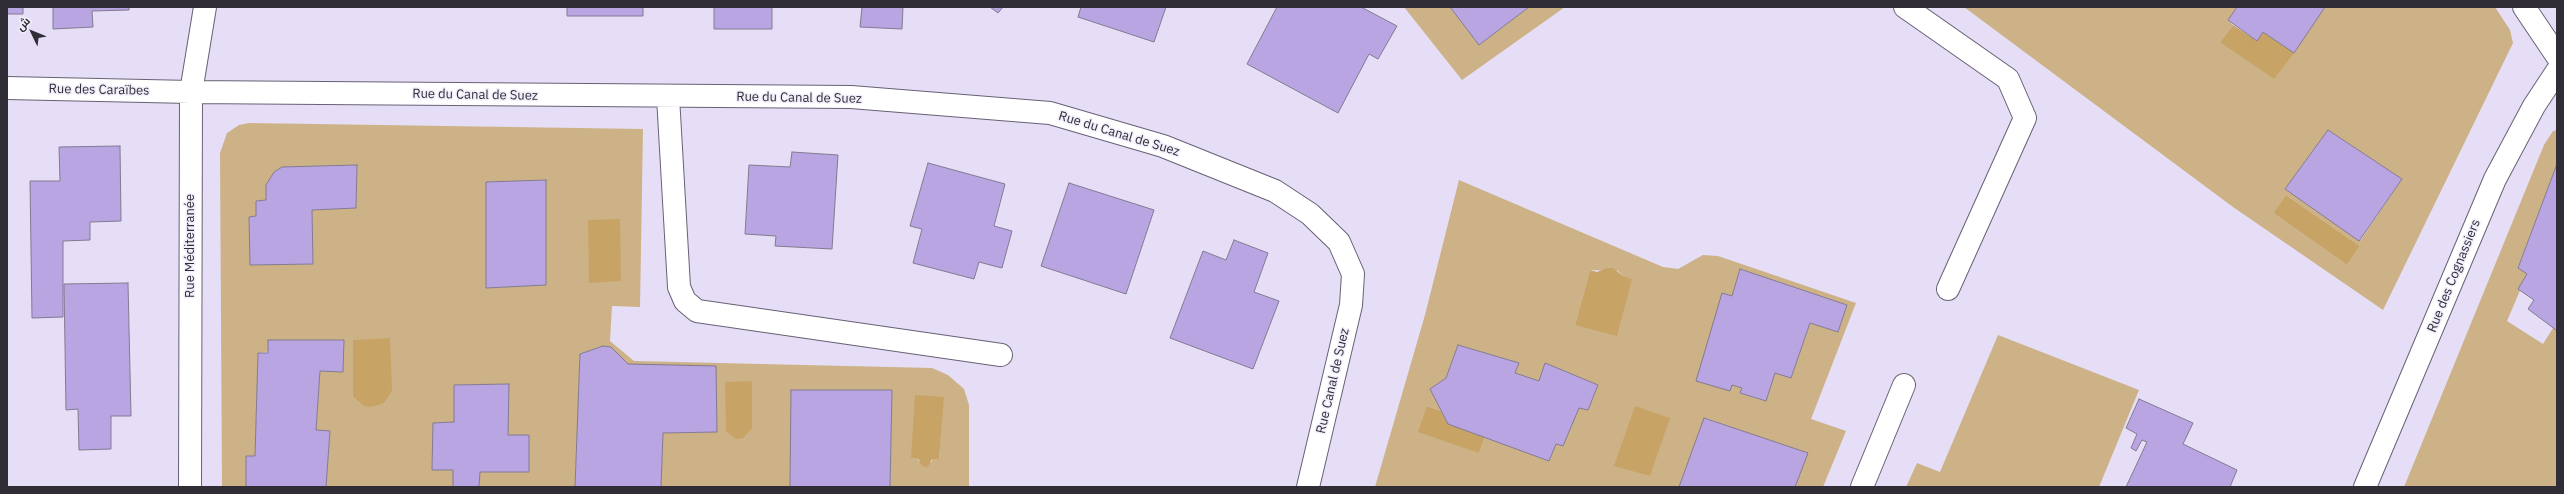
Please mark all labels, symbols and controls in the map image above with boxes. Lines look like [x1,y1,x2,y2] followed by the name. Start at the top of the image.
[12,12,52,52] north arrow
[13,14,33,34] text: ش
[48,81,150,99] street label: Rue des Caraïbes
[412,86,538,104] street label: Rue du Canal de Suez
[736,89,862,107] street label: Rue du Canal de Suez
[1057,108,1181,160] street label: Rue du Canal de Suez
[182,194,198,298] street label: Rue Méditerranée
[2424,217,2484,335] street label: Rue des Cognassiers
[1313,327,1353,435] street label: Rue Canal de Suez

